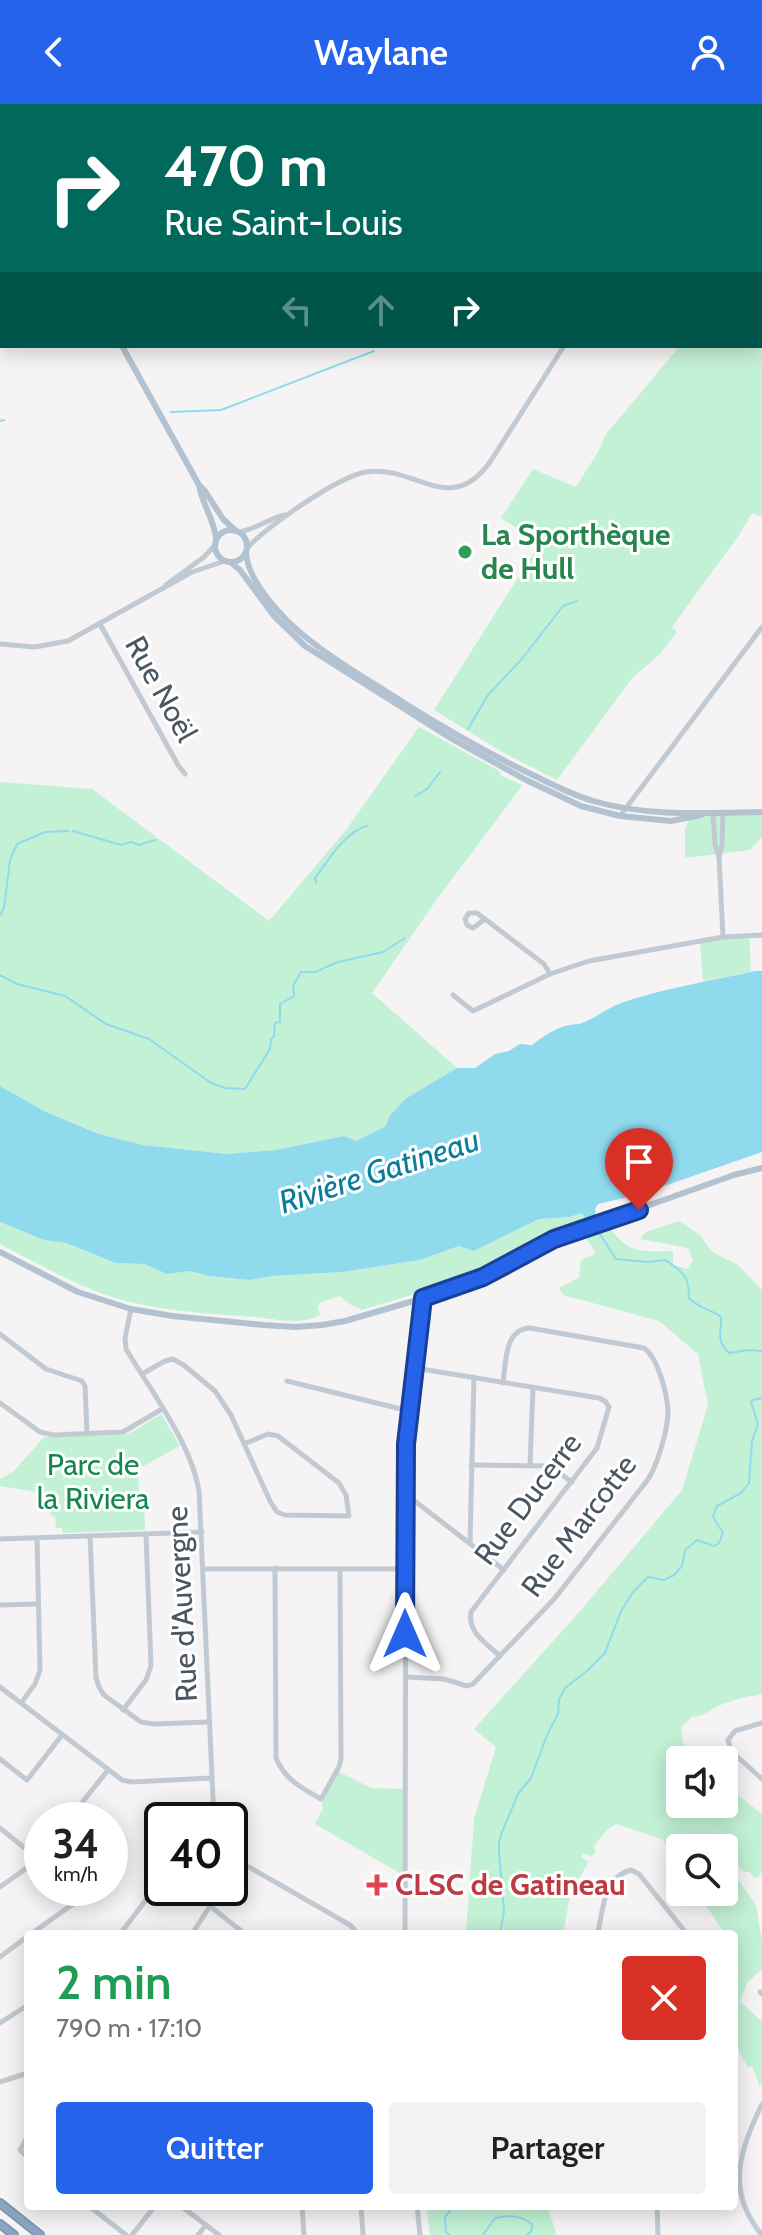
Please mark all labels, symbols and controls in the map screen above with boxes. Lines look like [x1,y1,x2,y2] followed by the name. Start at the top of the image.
[32,30,76,74] icon: back
[314,30,448,74] text: Waylane
[686,30,730,74] icon: person
[164,132,328,200] text: 470 m
[32,136,136,240] icon: right
[164,200,403,244] text: Rue Saint-Louis
[275,288,319,332] icon: left
[359,288,403,332] icon: ahead
[443,288,487,332] icon: right
[481,516,671,587] place label: La Sporthèque de Hull
[456,543,474,561] marker: La Sporthèque de Hull
[117,629,206,748] street label: Rue Noël
[274,1120,484,1221] water label: Rivière Gatineau
[605,1128,673,1210] pin
[617,1140,661,1184] icon: arrive
[466,1425,589,1572] street label: Rue Ducerre
[37,1446,150,1517] park label: Parc de la Riviera
[513,1447,644,1604] street label: Rue Marcotte
[158,1505,205,1703] street label: Rue d'Auvergne
[363,1592,447,1676] position arrow
[666,1746,738,1906] map controls
[666,1746,738,1818] button: sound
[144,1802,248,1906] speed limit sign: 40
[53,1819,99,1868] text: 34
[666,1834,738,1906] button: search
[54,1862,98,1886] text: km/h
[395,1866,626,1903] place label: CLSC de Gatineau
[366,1874,388,1896] marker: CLSC de Gatineau
[56,1953,172,2011] text: 2 min
[622,1956,706,2040] button: close
[56,2012,202,2044] text: 790 m · 17:10
[56,2102,373,2194] button: Quitter
[389,2102,706,2194] button: Partager

